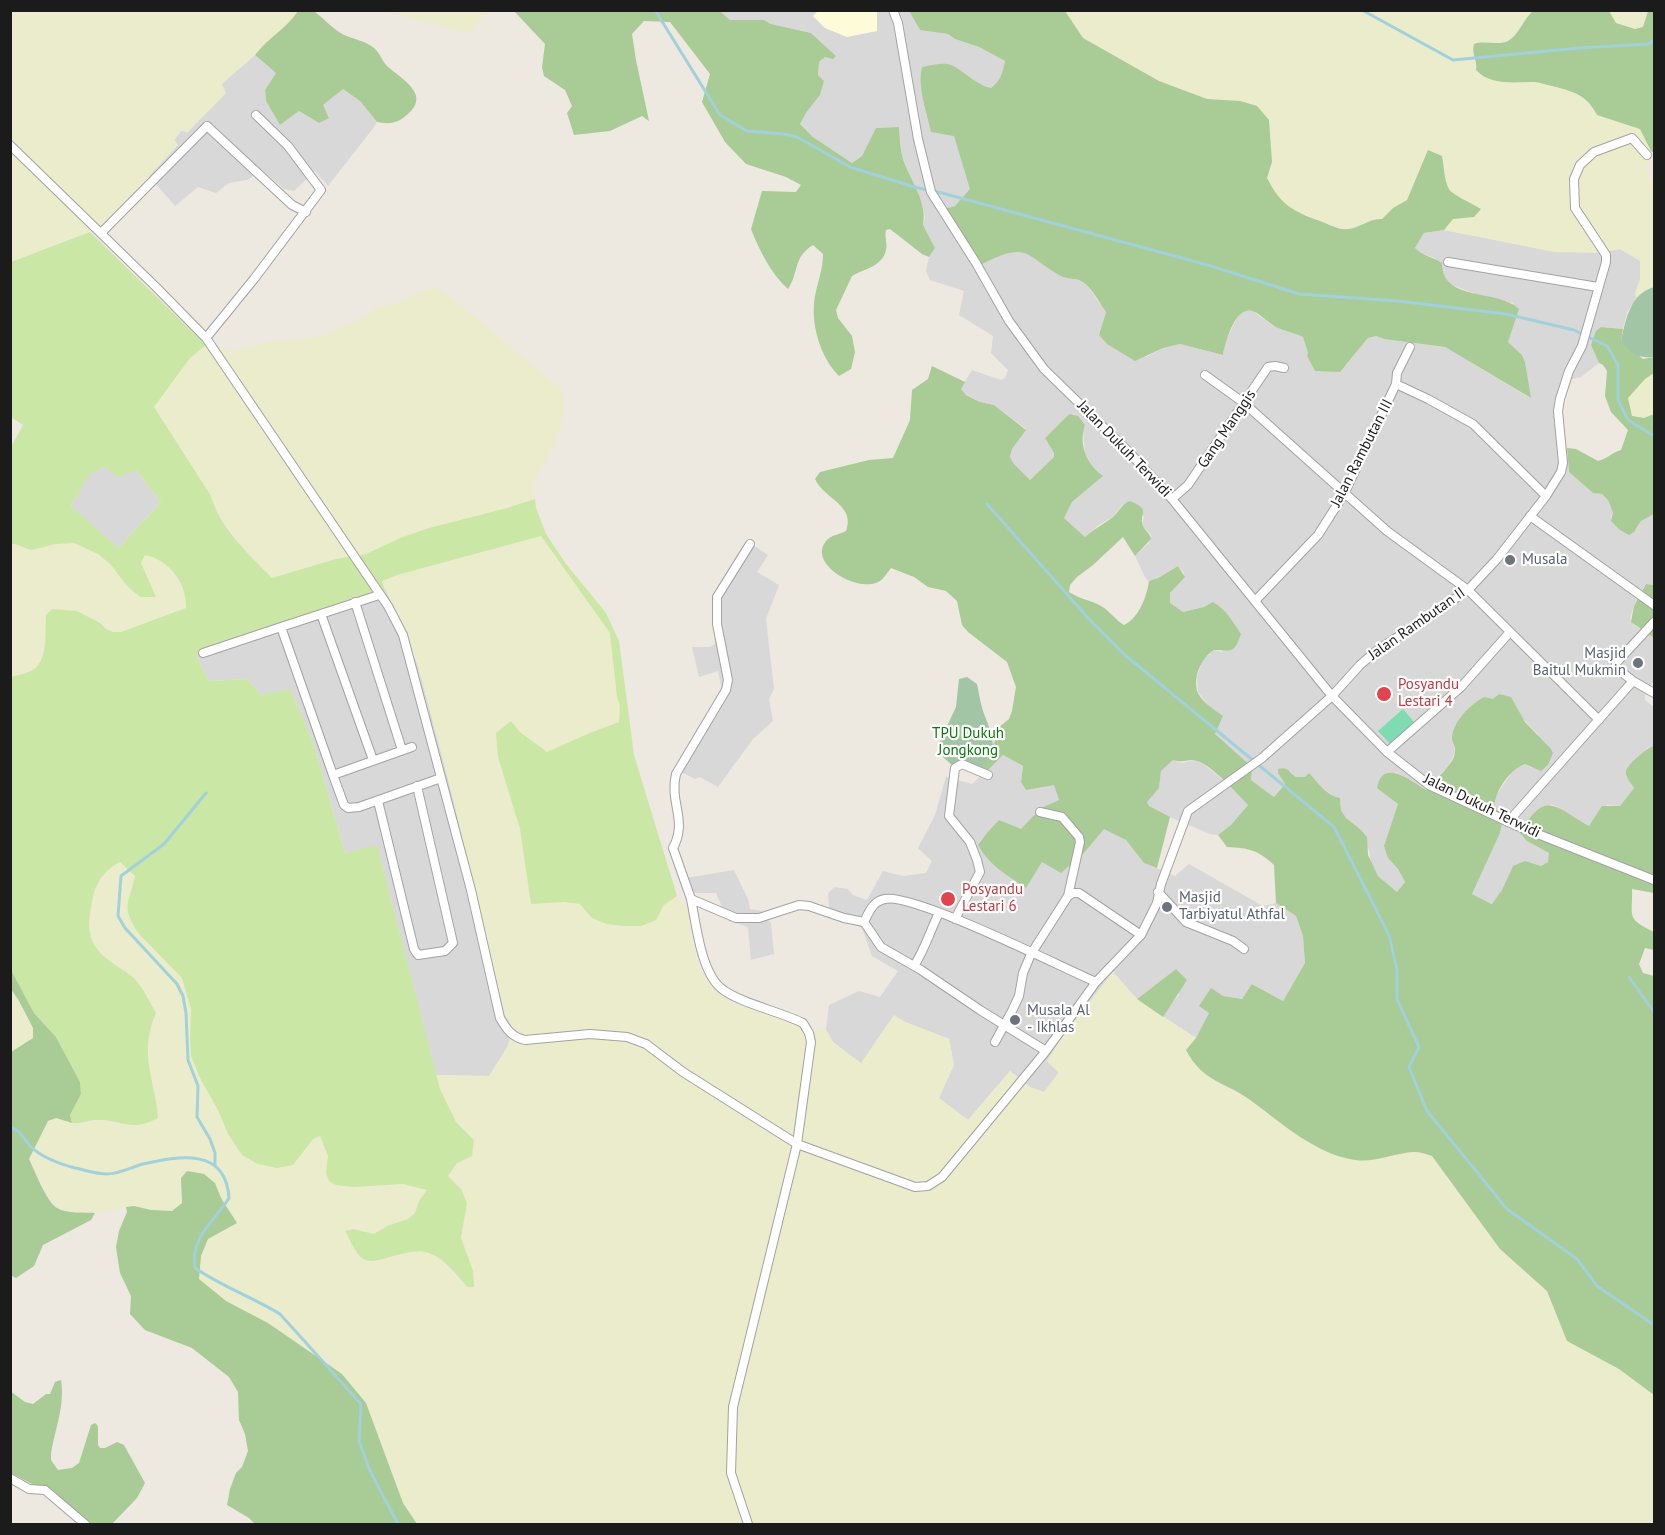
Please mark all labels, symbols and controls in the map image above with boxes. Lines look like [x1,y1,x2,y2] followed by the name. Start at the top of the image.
[1194,386,1260,472] street label: Gang Manggis
[1327,396,1397,510] street label: Jalan Rambutan III
[1073,397,1175,501] street label: Jalan Dukuh Terwidi
[1522,551,1568,569] place label: Musala
[1503,553,1517,567] marker: Musala
[1365,584,1469,664] street label: Jalan Rambutan II
[1533,645,1626,680] place label: Masjid Baitul Mukmin
[1631,656,1645,670] marker: Masjid Baitul Mukmin
[1398,676,1459,711] place label: Posyandu Lestari 4
[1375,685,1393,703] marker: Posyandu Lestari 4
[932,725,1004,760] park label: TPU Dukuh Jongkong
[1421,770,1543,842] street label: Jalan Dukuh Terwidi
[962,881,1023,916] place label: Posyandu Lestari 6
[1179,889,1285,924] place label: Masjid Tarbiyatul Athfal
[939,890,957,908] marker: Posyandu Lestari 6
[1160,900,1174,914] marker: Masjid Tarbiyatul Athfal
[1027,1002,1090,1037] place label: Musala Al - Ikhlas
[1008,1013,1022,1027] marker: Musala Al - Ikhlas

